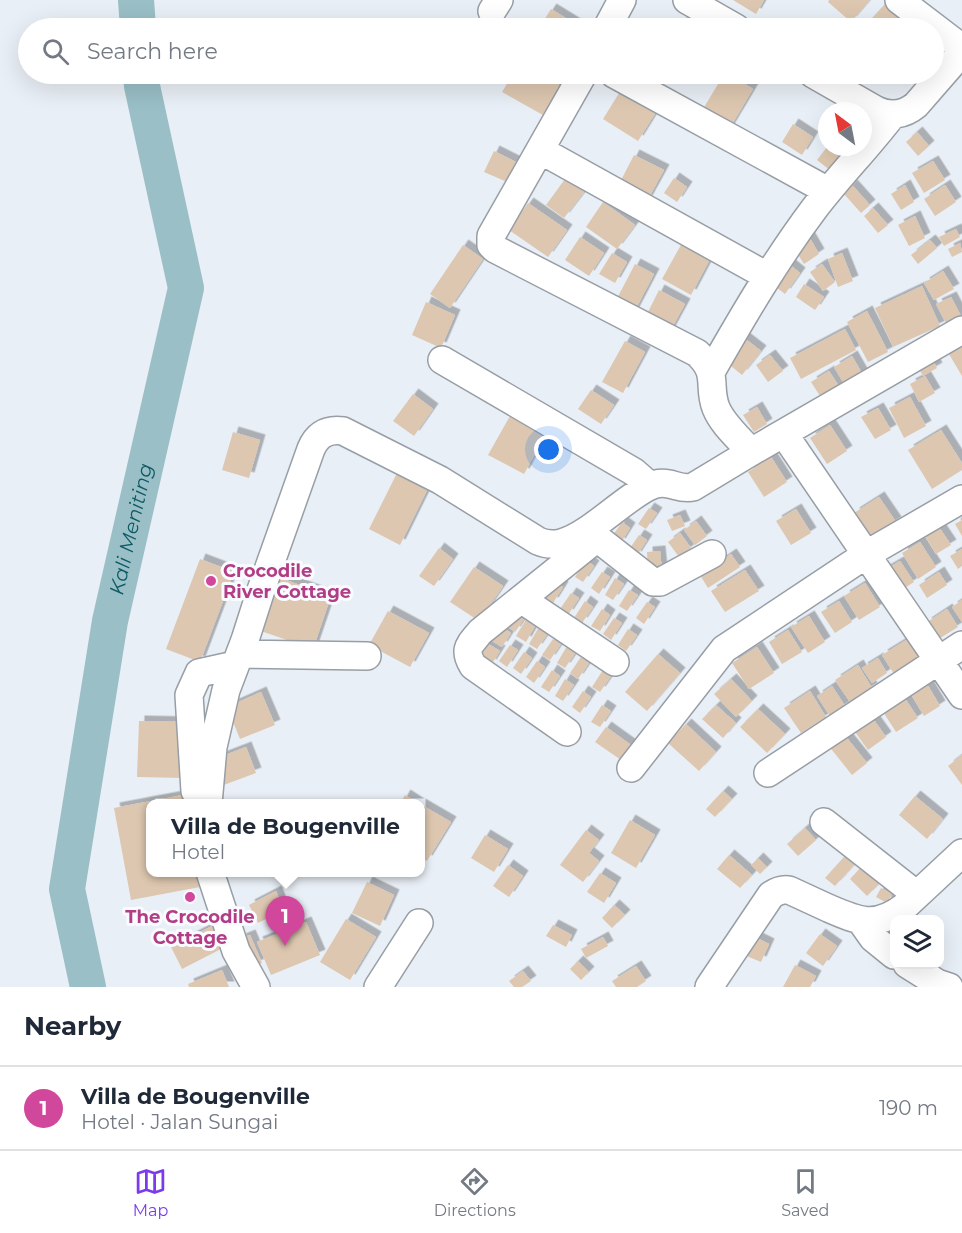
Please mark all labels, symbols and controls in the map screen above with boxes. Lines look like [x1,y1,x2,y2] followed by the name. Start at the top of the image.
[18,18,944,84] search box
[39,35,72,68] icon: search
[87,38,218,65] text: Search here
[818,102,872,156] north arrow
[534,435,563,464] your location
[104,461,158,597] water label: Kali Meniting
[223,560,351,603] place label: Crocodile River Cottage
[204,574,218,588] marker: Crocodile River Cottage
[146,799,425,877] popup
[171,813,400,840] text: Villa de Bougenville
[171,840,225,864] text: Hotel
[183,890,197,904] marker: The Crocodile Cottage
[266,896,304,946] pin: 1
[125,906,255,949] place label: The Crocodile Cottage
[890,915,944,969] map controls
[890,915,944,969] button: layers
[24,1010,121,1042] text: Nearby
[81,1083,310,1110] text: Villa de Bougenville
[40,1096,47,1120] text: 1
[879,1096,938,1120] text: 190 m
[81,1110,278,1134] text: Hotel · Jalan Sungai
[133,1165,168,1220] tab: Map
[434,1165,516,1220] tab: Directions
[781,1165,829,1220] tab: Saved

